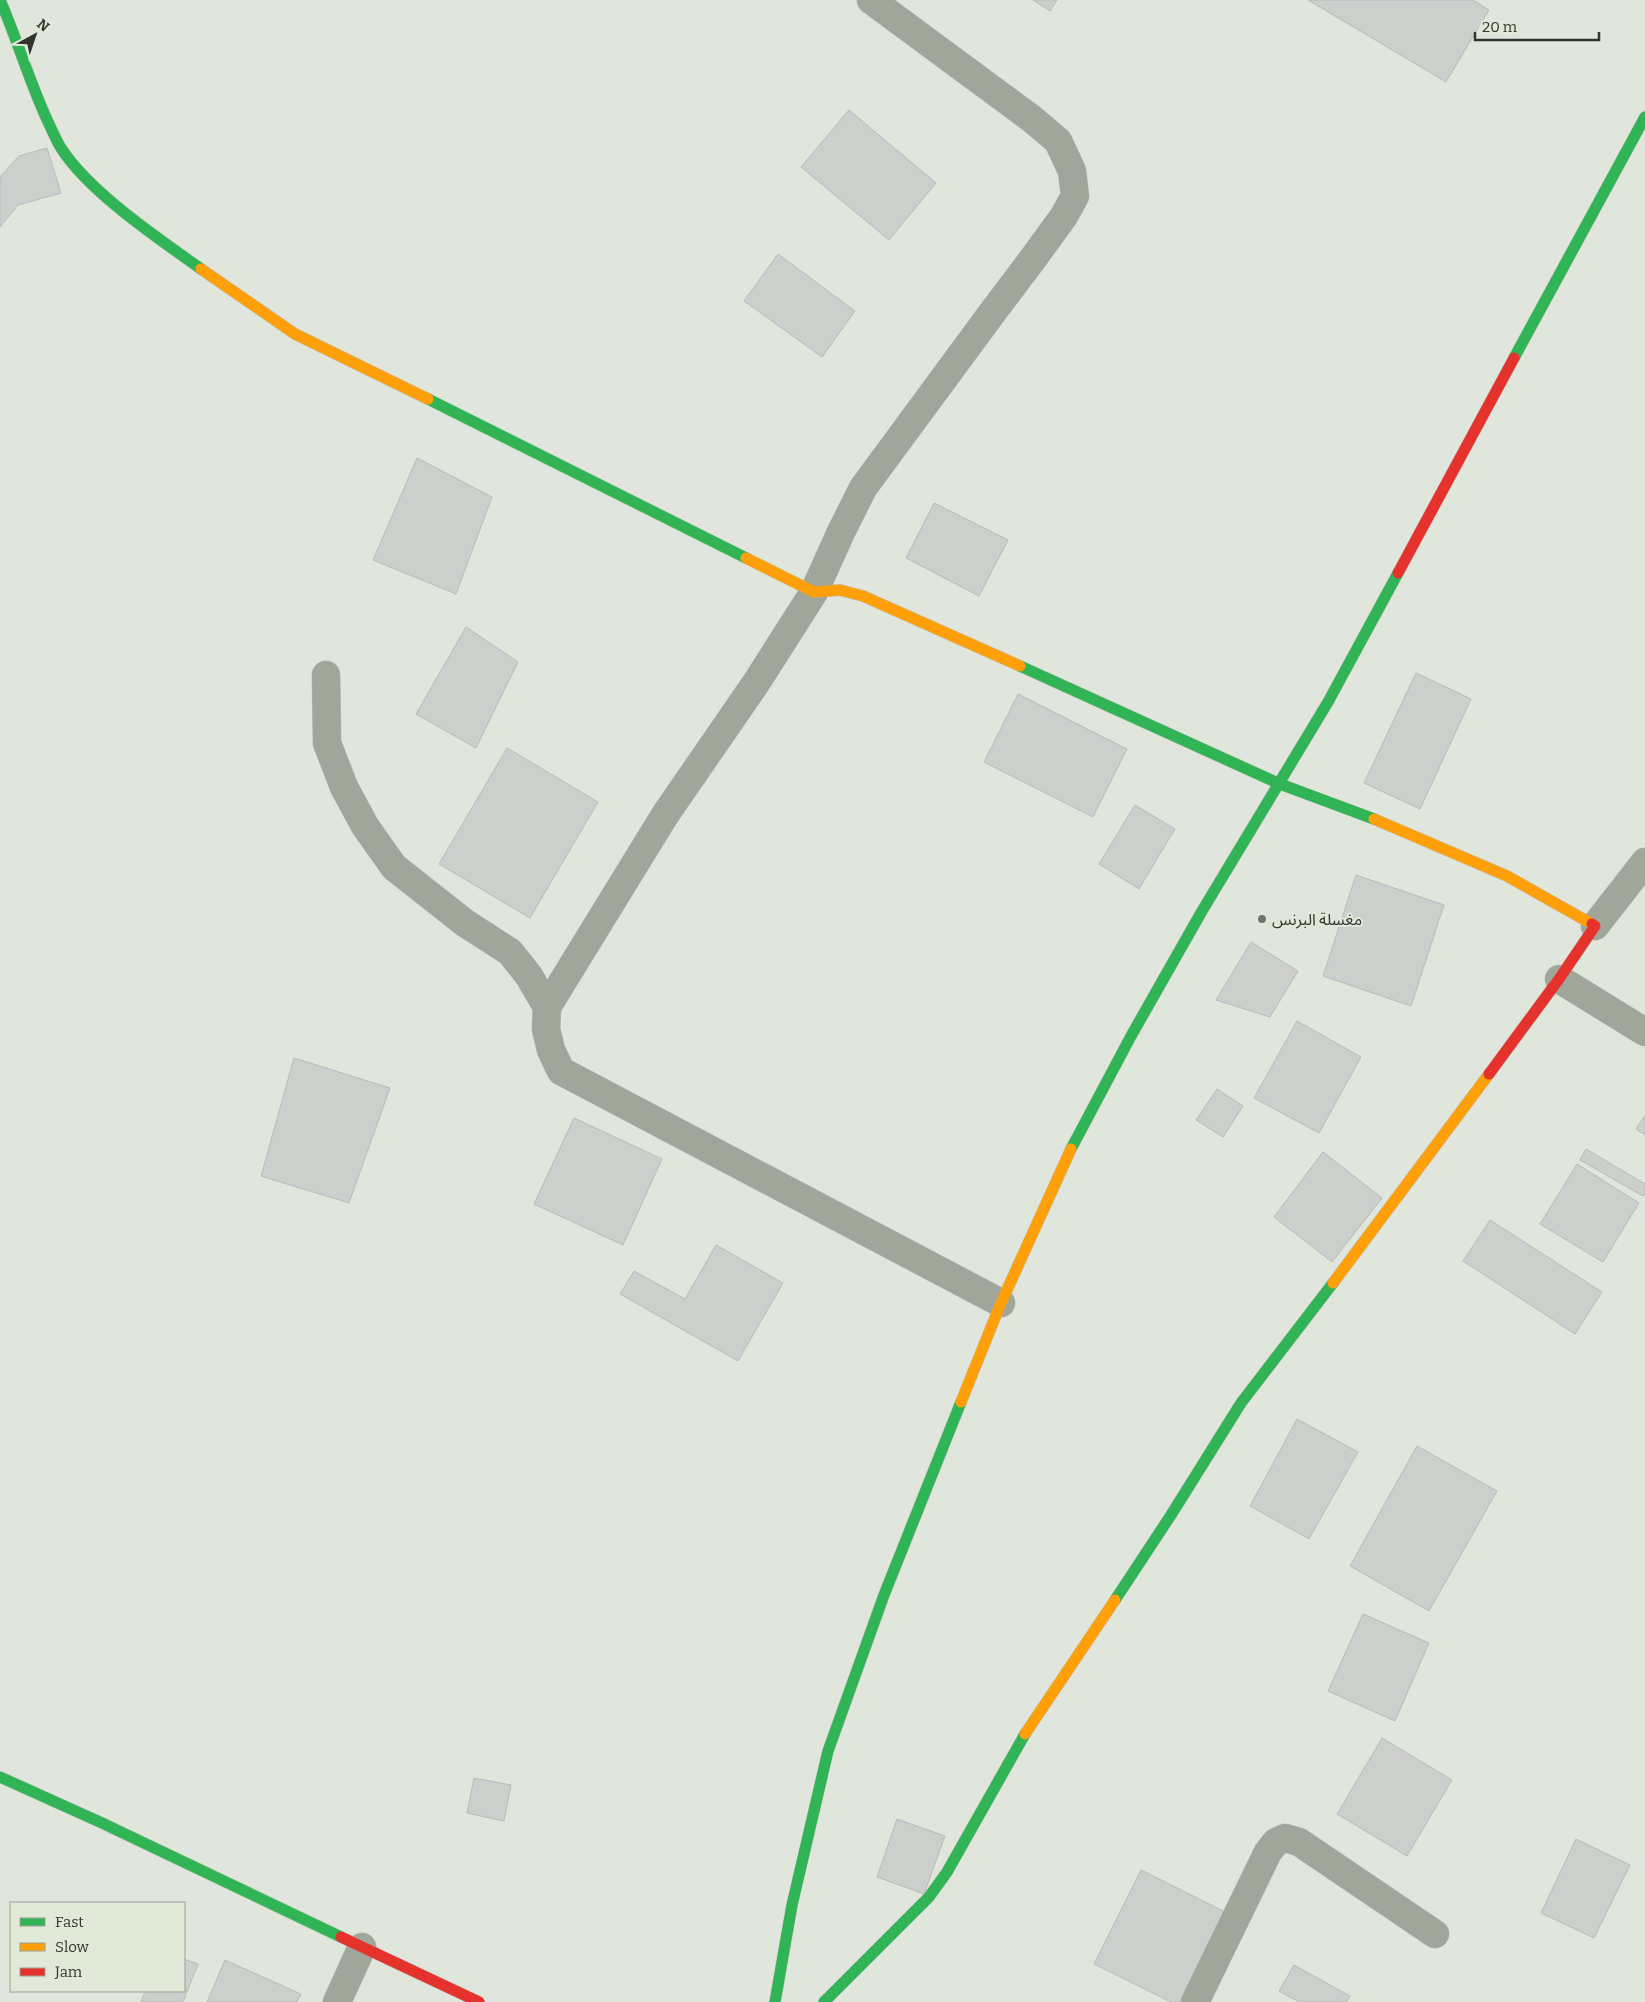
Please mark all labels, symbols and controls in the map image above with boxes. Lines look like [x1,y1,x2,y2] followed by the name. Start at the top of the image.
[10,10,60,60] north arrow
[1475,10,1599,42] scale bar
[33,15,53,36] text: N
[1482,18,1518,36] text: 20 m
[1272,910,1362,929] place label: مغسلة البرنس
[1256,913,1268,925] marker: مغسلة البرنس
[10,1902,185,1992] legend
[55,1913,84,1931] text: Fast
[55,1938,90,1956] text: Slow
[54,1963,83,1981] text: Jam

